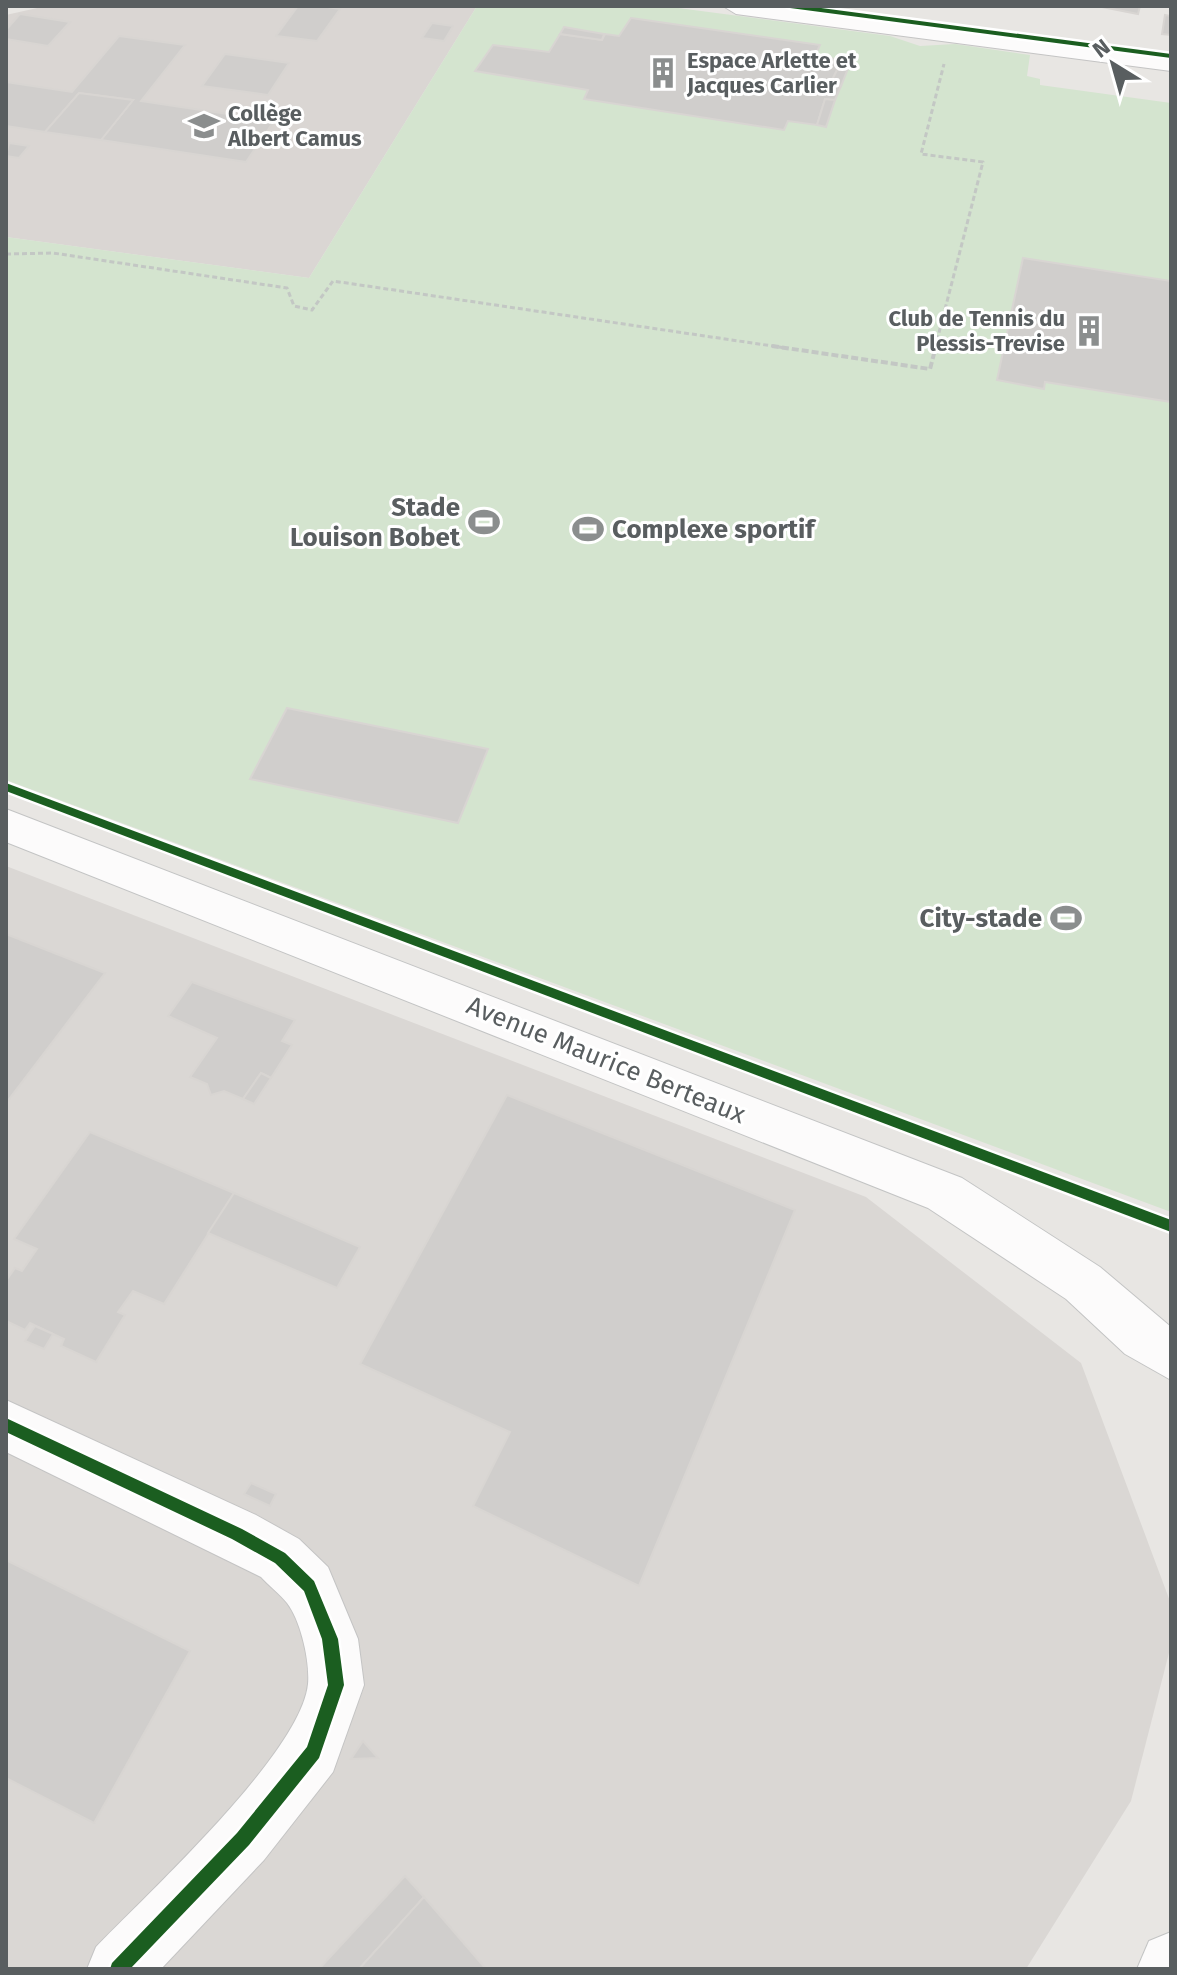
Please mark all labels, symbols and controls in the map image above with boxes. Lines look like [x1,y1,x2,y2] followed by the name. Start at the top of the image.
[1073,24,1153,104] north arrow
[1087,33,1115,64] text: N
[686,47,857,99] place label: Espace Arlette et Jacques Carlier
[646,56,680,90] building icon: Espace Arlette et Jacques Carlier
[227,100,362,152] place label: Collège Albert Camus
[187,109,221,143] school or university icon: Collège Albert Camus
[889,305,1065,357] place label: Club de Tennis du Plessis-Trevise
[1072,314,1106,348] building icon: Club de Tennis du Plessis-Trevise
[290,492,461,553] place label: Stade Louison Bobet
[467,505,501,539] sports icon: Stade Louison Bobet
[571,512,605,546] sports icon: Complexe sportif
[612,514,817,545] place label: Complexe sportif
[1049,901,1083,935] sports icon: City-stade
[920,903,1042,934] place label: City-stade
[462,990,750,1130] street label: Avenue Maurice Berteaux

